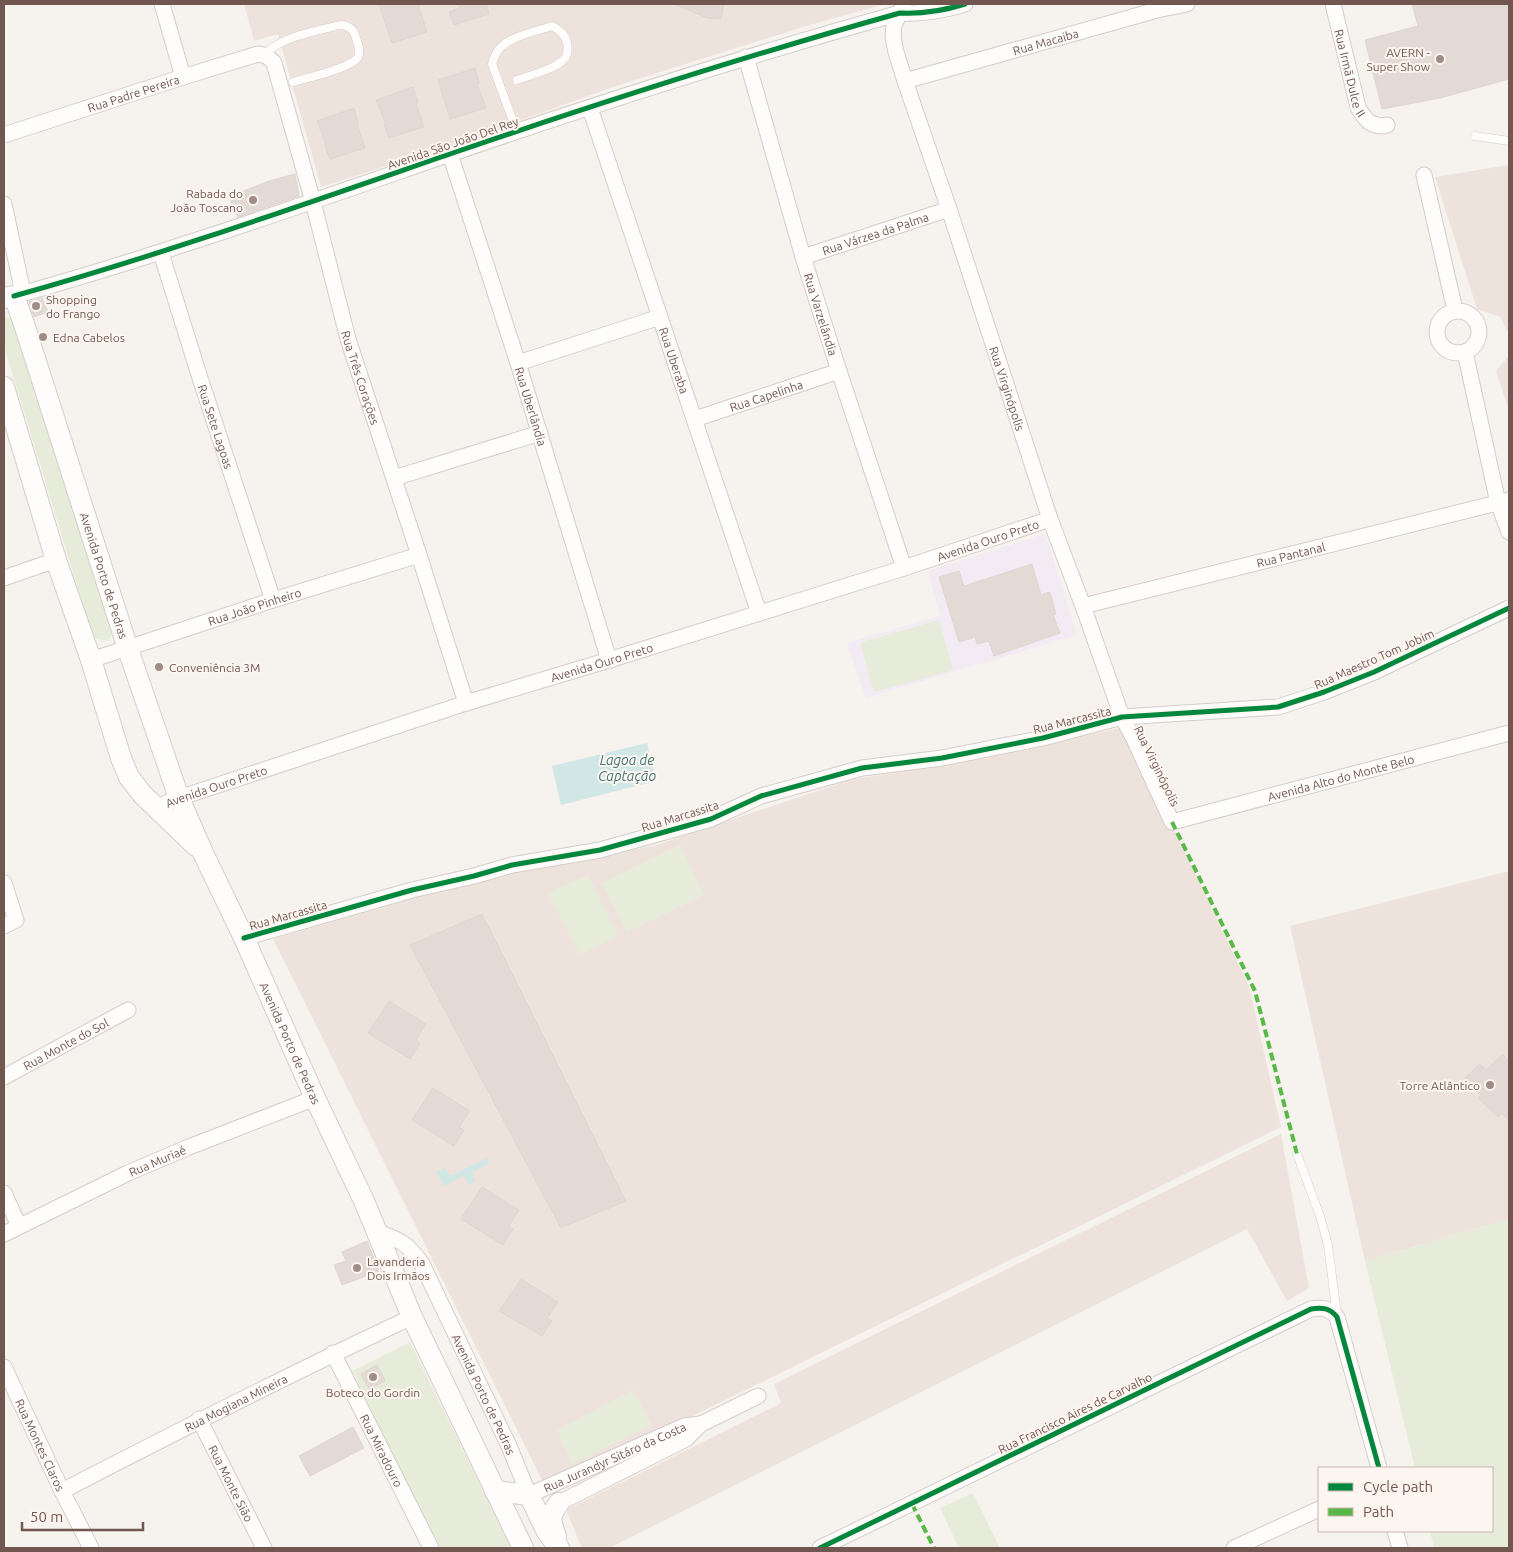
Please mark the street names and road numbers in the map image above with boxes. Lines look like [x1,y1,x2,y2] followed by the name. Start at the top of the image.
[1011,26,1080,57] street label: Rua Macaiba
[1333,28,1368,119] street label: Rua Irmã Dulce II
[86,72,181,114] street label: Rua Padre Pereira
[386,114,520,172] street label: Avenida São João Del Rey
[820,210,930,257] street label: Rua Várzea da Palma
[802,271,840,357] street label: Rua Varzelândia
[657,325,692,395] street label: Rua Uberaba
[340,329,382,426] street label: Rua Três Corações
[988,345,1027,432] street label: Rua Virginópolis
[513,365,549,447] street label: Rua Uberlândia
[728,377,804,414] street label: Rua Capelinha
[196,383,236,470] street label: Rua Sete Lagoas
[78,511,131,640] street label: Avenida Porto de Pedras
[935,517,1040,563] street label: Avenida Ouro Preto
[1255,540,1326,569] street label: Rua Pantanal
[206,585,303,628] street label: Rua João Pinheiro
[1312,627,1436,691] street label: Rua Maestro Tom Jobim
[549,640,654,684] street label: Avenida Ouro Preto
[1031,704,1113,736] street label: Rua Marcassita
[1132,724,1182,808] street label: Rua Virginópolis
[1266,752,1415,803] street label: Avenida Alto do Monte Belo
[163,763,269,809] street label: Avenida Ouro Preto
[640,798,720,834] street label: Rua Marcassita
[248,898,328,932] street label: Rua Marcassita
[258,980,323,1106] street label: Avenida Porto de Pedras
[21,1015,110,1072] street label: Rua Monte do Sol
[127,1143,188,1178] street label: Rua Muriaé
[450,1332,518,1456] street label: Avenida Porto de Pedras
[996,1370,1154,1456] street label: Rua Francisco Aires de Carvalho
[182,1371,289,1434] street label: Rua Mogiana Mineira
[13,1397,68,1493] street label: Rua Montes Claros
[358,1412,406,1489] street label: Rua Miradouro
[541,1420,688,1494] street label: Rua Jurandyr Sitáro da Costa
[207,1443,256,1524] street label: Rua Monte Sião

